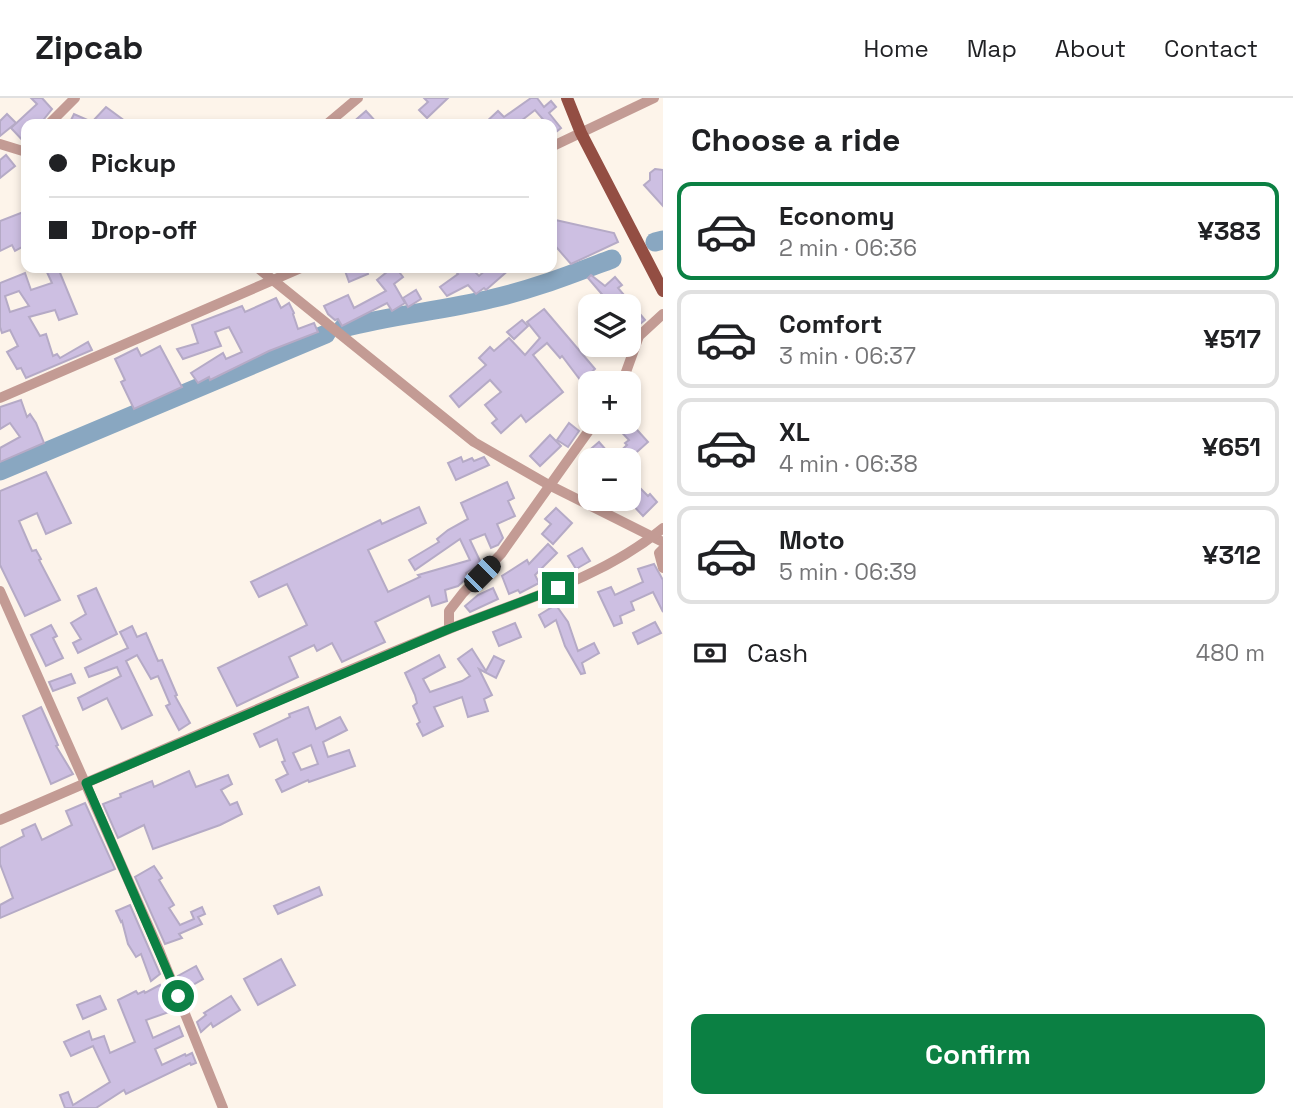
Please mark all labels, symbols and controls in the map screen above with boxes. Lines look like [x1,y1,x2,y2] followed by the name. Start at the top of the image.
[35,27,143,69] text: Zipcab
[863,33,929,64] text: Home
[967,33,1017,64] text: Map
[1055,33,1126,64] text: About
[1164,33,1258,64] text: Contact
[691,120,901,160] text: Choose a ride
[91,146,176,180] text: Pickup
[779,199,895,233] text: Economy
[695,200,758,263] icon: car
[91,213,197,247] text: Drop-off
[1198,214,1261,248] text: ¥383
[779,233,917,263] text: 2 min · 06:36
[578,294,641,511] map controls
[578,294,641,357] button: layers
[779,307,882,341] text: Comfort
[695,308,758,371] icon: car
[1204,322,1261,356] text: ¥517
[779,341,916,371] text: 3 min · 06:37
[578,371,641,434] button: +
[779,415,810,449] text: XL
[695,416,758,479] icon: car
[1202,430,1261,464] text: ¥651
[578,448,641,511] button: −
[779,449,918,479] text: 4 min · 06:38
[779,523,845,557] text: Moto
[695,524,758,587] icon: car
[1202,538,1261,572] text: ¥312
[460,552,505,596] car
[779,557,917,587] text: 5 min · 06:39
[542,572,574,604] route end
[691,634,729,672] icon: cash
[747,636,808,670] text: Cash
[1196,638,1265,668] text: 480 m
[162,980,194,1012] route start
[691,1014,1265,1094] button: Confirm

